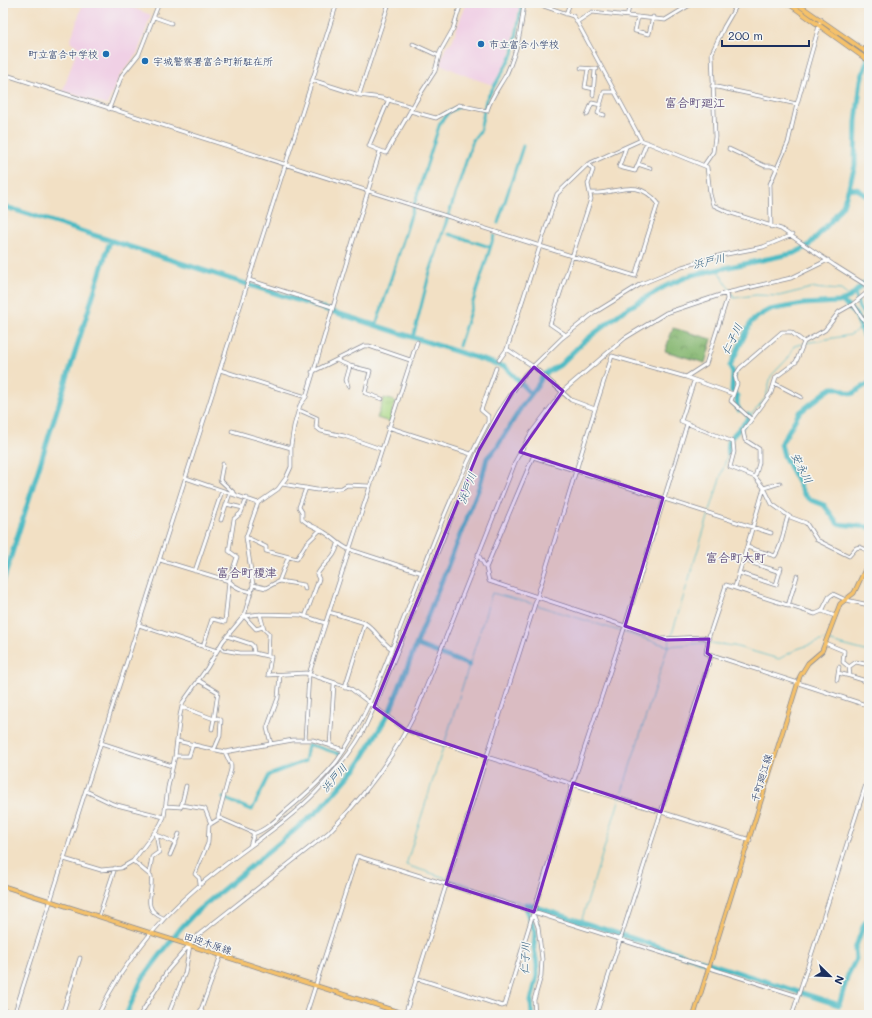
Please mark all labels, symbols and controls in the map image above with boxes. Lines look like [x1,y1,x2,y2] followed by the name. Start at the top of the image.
[722,22,809,48] scale bar
[728,27,763,43] text: 200 m
[489,37,559,51] place label: 市立富合小学校
[476,39,486,49] marker: 市立富合小学校
[28,47,98,61] place label: 町立富合中学校
[101,49,111,59] marker: 町立富合中学校
[153,54,273,68] place label: 宇城警察署富合町新駐在所
[140,56,150,66] marker: 宇城警察署富合町新駐在所
[665,94,725,110] district label: 富合町廻江
[691,249,727,272] water label: 浜戸川
[718,321,746,357] water label: 仁子川
[788,450,817,486] water label: 安永川
[454,470,479,506] water label: 浜戸川
[706,549,766,565] district label: 富合町大町
[217,564,277,580] district label: 富合町榎津
[747,752,775,804] street label: 千町廻江線
[317,760,350,795] water label: 浜戸川
[182,929,234,957] street label: 田迎木原線
[516,941,533,975] water label: 仁子川
[810,956,850,996] north arrow
[831,973,848,987] text: N

